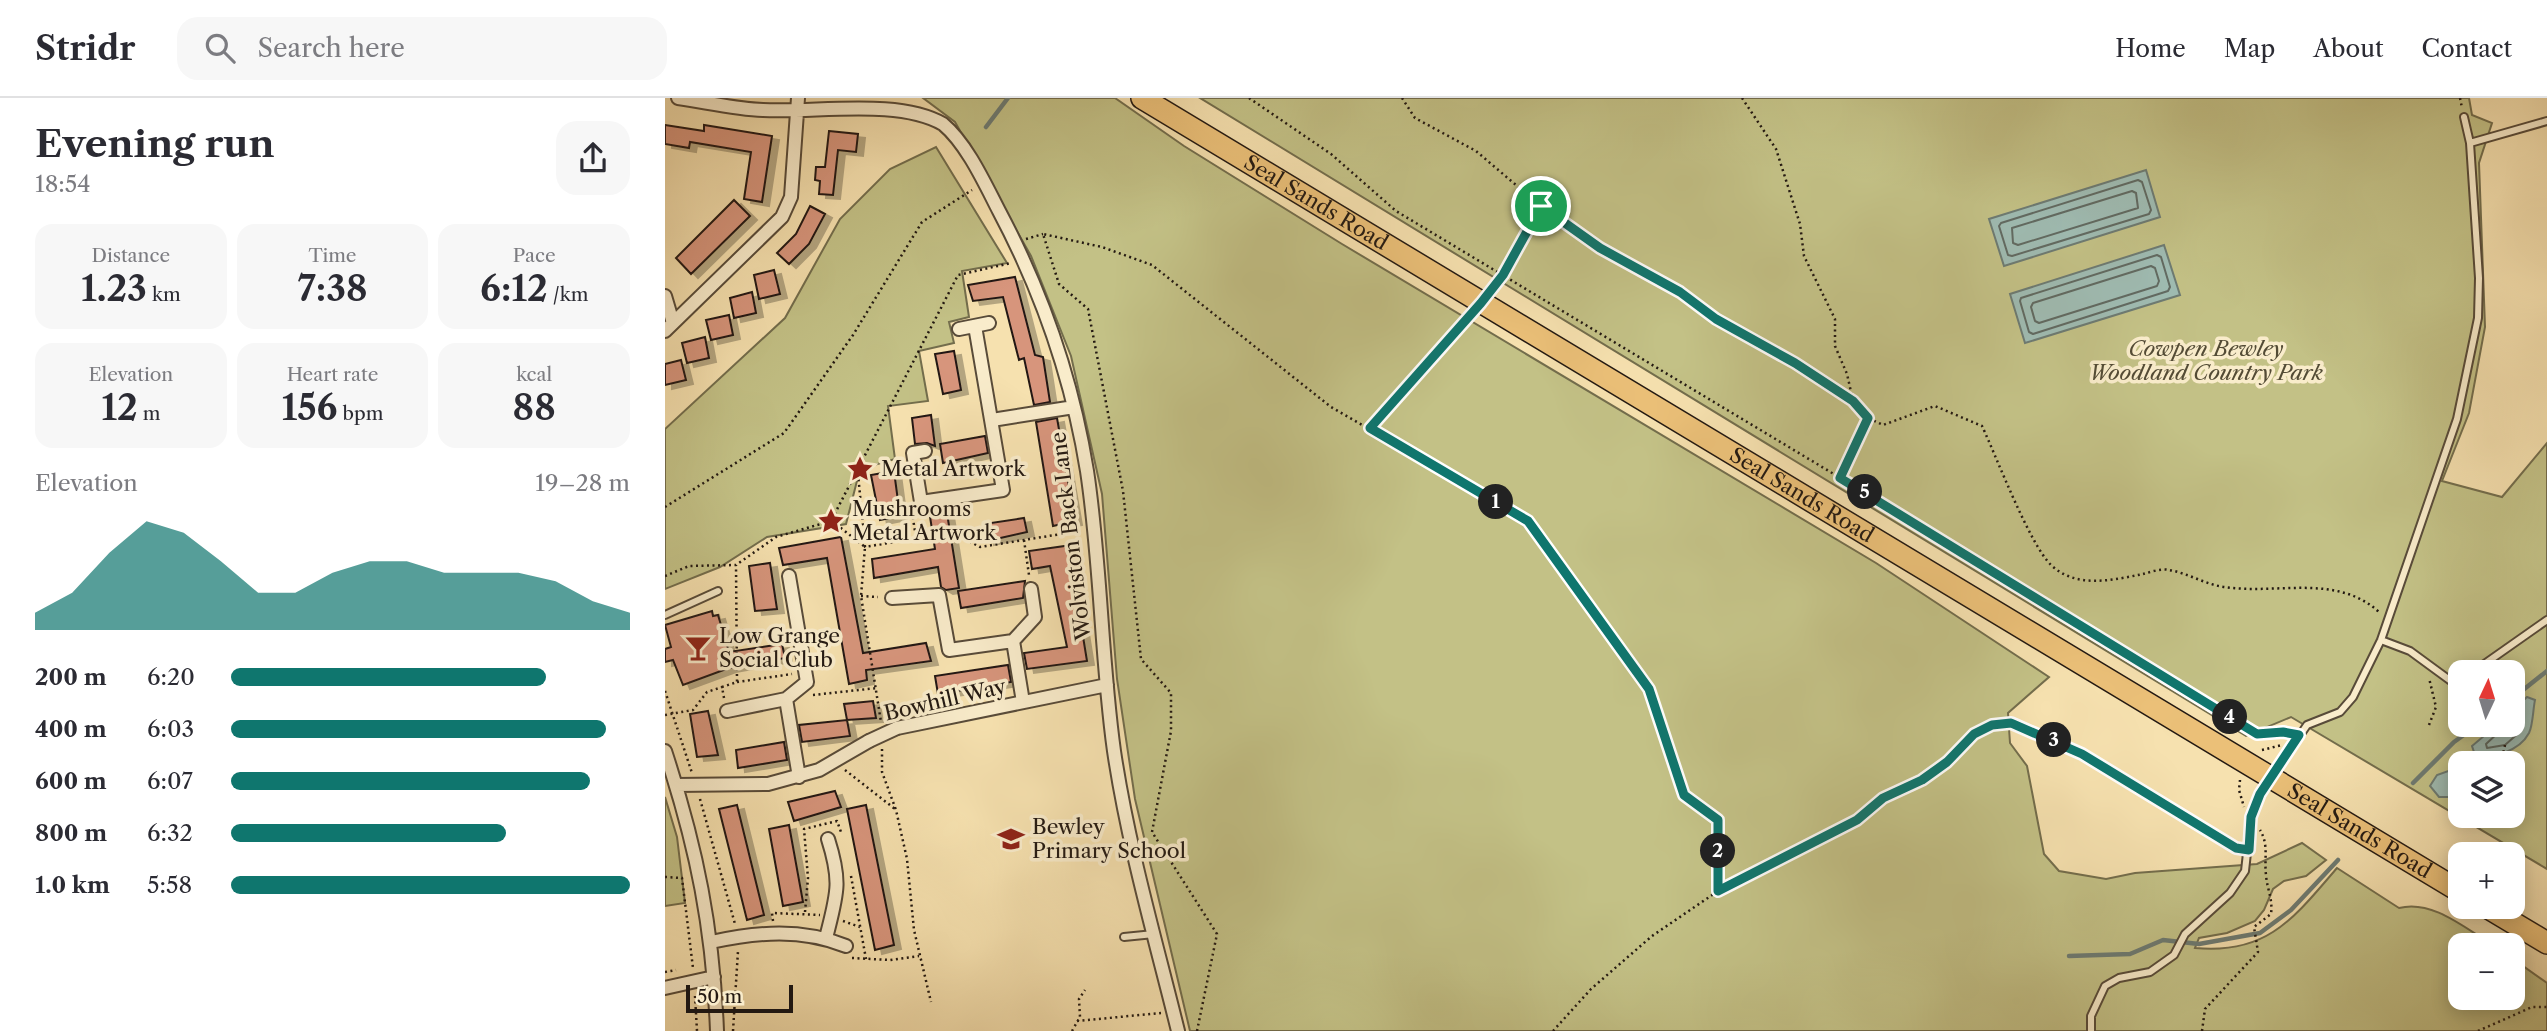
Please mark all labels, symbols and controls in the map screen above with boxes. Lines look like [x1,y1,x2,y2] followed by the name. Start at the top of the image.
[177,17,667,80] search box
[35,28,135,69] text: Stridr
[201,29,239,67] icon: search
[257,32,405,64] text: Search here
[2115,34,2186,63] text: Home
[2224,34,2275,63] text: Map
[2313,34,2384,63] text: About
[2422,34,2512,63] text: Contact
[35,120,275,167] text: Evening run
[556,121,630,195] button: share
[1240,149,1393,255] street label: Seal Sands Road
[35,170,91,198] text: 18:54
[1511,176,1571,236] pin
[1522,187,1560,225] icon: arrive
[92,244,170,267] text: Distance
[308,244,357,267] text: Time
[513,244,556,267] text: Pace
[81,267,147,310] text: 1.23
[298,267,367,310] text: 7:38
[480,267,548,310] text: 6:12
[147,283,181,306] text: km
[548,283,588,306] text: /km
[2089,336,2323,385] park label: Cowpen Bewley Woodland Country Park
[88,363,173,386] text: Elevation
[287,363,378,386] text: Heart rate
[516,363,552,386] text: kcal
[101,386,138,429] text: 12
[282,386,338,429] text: 156
[513,386,556,429] text: 88
[138,402,160,425] text: m
[338,402,383,425] text: bpm
[1045,430,1096,643] street label: Wolviston Back Lane
[1725,442,1879,548] street label: Seal Sands Road
[845,454,875,484] place icon: Metal Artwork
[881,456,1026,481] place label: Metal Artwork
[35,469,138,497] text: Elevation
[535,469,630,497] text: 19–28 m
[1847,474,1883,510] pin: 5
[1859,480,1870,503] text: 5
[1479,484,1513,520] pin: 1
[1491,490,1500,513] text: 1
[852,496,997,545] place label: Mushrooms Metal Artwork
[816,506,846,536] place icon: Mushrooms Metal Artwork
[719,623,840,672] place label: Low Grange Social Club
[683,633,713,663] bar icon: Low Grange Social Club
[2448,660,2525,737] north arrow
[2448,660,2525,1010] map controls
[35,663,107,691] text: 200 m
[147,663,195,691] text: 6:20
[881,673,1009,726] street label: Bowhill Way
[2213,700,2247,734] pin: 4
[2224,705,2235,728] text: 4
[35,715,107,743] text: 400 m
[147,715,194,743] text: 6:03
[2037,722,2071,758] pin: 3
[2048,728,2059,751] text: 3
[2448,751,2525,828] button: layers
[35,767,107,795] text: 600 m
[147,767,193,795] text: 6:07
[2283,778,2436,883] street label: Seal Sands Road
[1032,814,1186,863] place label: Bewley Primary School
[35,819,107,847] text: 800 m
[147,819,193,847] text: 6:32
[996,824,1026,854] school or university icon: Bewley Primary School
[1701,834,1735,868] pin: 2
[1712,839,1723,862] text: 2
[2448,842,2525,919] button: +
[35,871,110,899] text: 1.0 km
[147,871,192,899] text: 5:58
[2448,933,2525,1010] button: −
[686,982,793,1014] scale bar
[697,985,742,1008] text: 50 m

